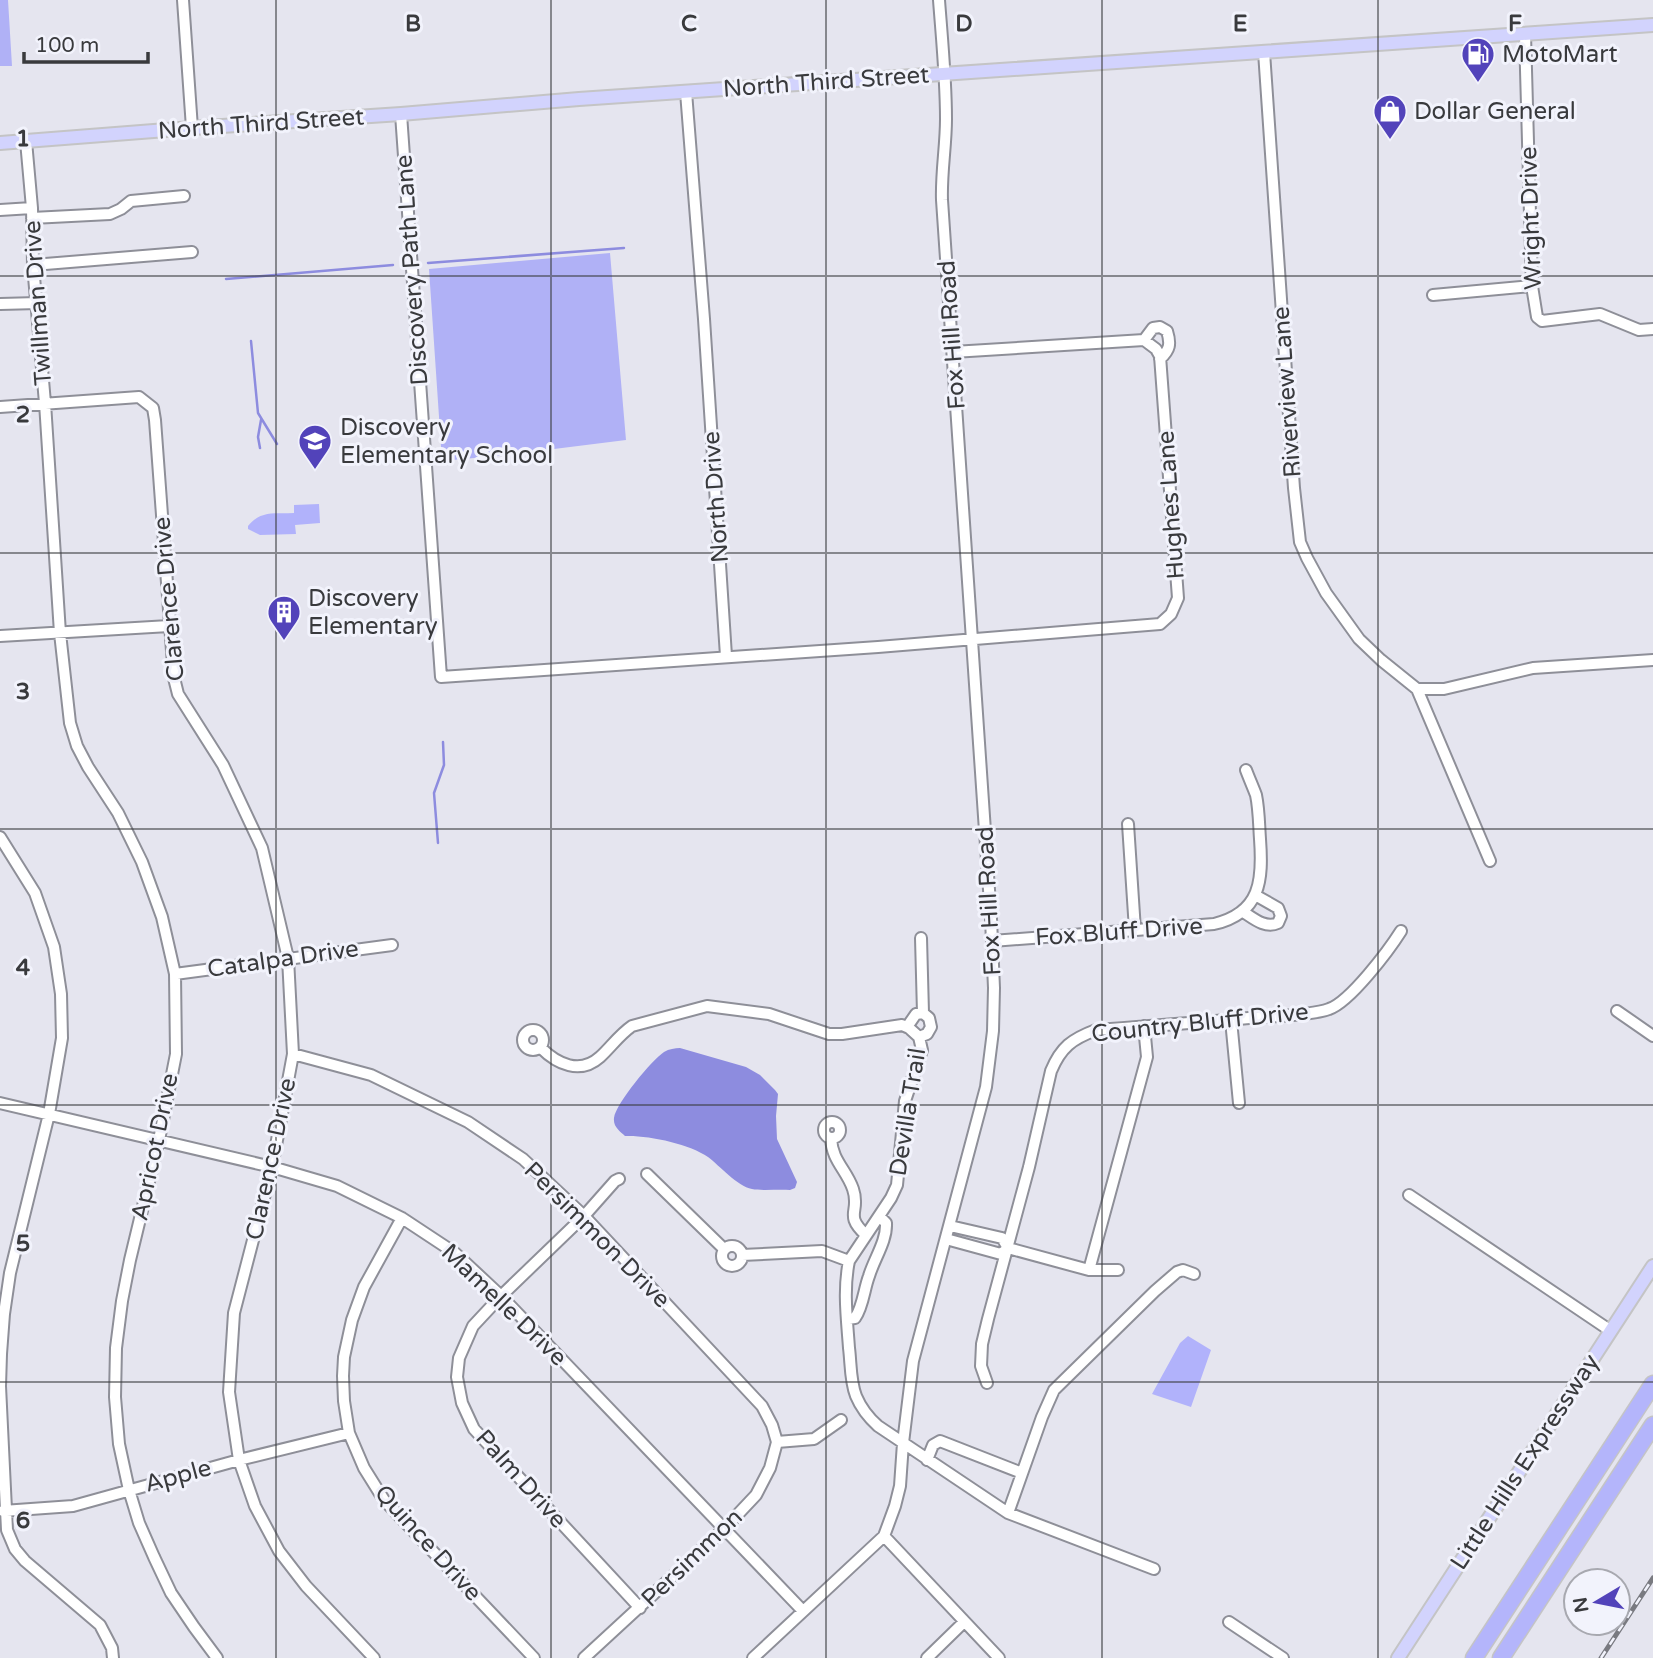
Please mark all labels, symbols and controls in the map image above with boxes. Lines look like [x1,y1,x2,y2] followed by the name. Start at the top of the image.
[405,10,421,38] text: B
[681,10,697,38] text: C
[955,10,973,38] text: D
[1233,10,1247,38] text: E
[1508,10,1522,38] text: F
[24,21,149,65] scale bar
[35,33,99,58] text: 100 m
[1459,35,1497,84] fuel station icon: MotoMart
[1502,40,1618,69] place label: MotoMart
[722,60,930,104] street label: North Third Street
[1371,92,1409,141] shop icon: Dollar General
[1414,97,1576,126] place label: Dollar General
[157,102,365,146] street label: North Third Street
[16,125,30,153] text: 1
[1514,146,1548,290] street label: Wright Drive
[389,154,435,386] street label: Discovery Path Lane
[18,220,58,386] street label: Twillman Drive
[932,259,972,411] street label: Fox Hill Road
[1267,306,1307,478] street label: Riverview Lane
[16,401,30,429] text: 2
[340,413,553,470] place label: Discovery Elementary School
[296,422,334,471] school or university icon: Discovery Elementary School
[697,430,735,564] street label: North Drive
[1151,430,1191,580] street label: Hughes Lane
[147,516,191,682] street label: Clarence Drive
[308,584,438,641] place label: Discovery Elementary
[265,593,303,642] building icon: Discovery Elementary
[16,678,30,706] text: 3
[971,826,1007,976] street label: Fox Hill Road
[1034,912,1204,952] street label: Fox Bluff Drive
[205,934,361,984] street label: Catalpa Drive
[16,954,31,982] text: 4
[1090,997,1310,1049] street label: Country Bluff Drive
[884,1046,932,1178] street label: Devilla Trail
[125,1071,185,1223] street label: Apricot Drive
[240,1075,302,1243] street label: Clarence Drive
[518,1156,676,1314] street label: Persimmon Drive
[16,1230,30,1258] text: 5
[435,1238,573,1372] street label: Mamelle Drive
[1444,1349,1606,1575] street label: Little Hills Expressway
[469,1424,573,1534] street label: Palm Drive
[142,1453,214,1499] street label: Apple
[368,1479,488,1607] street label: Quince Drive
[635,1503,749,1613] street label: Persimmon
[16,1507,30,1535] text: 6
[1562,1567,1632,1637] north arrow
[1569,1595,1593,1614] text: N

